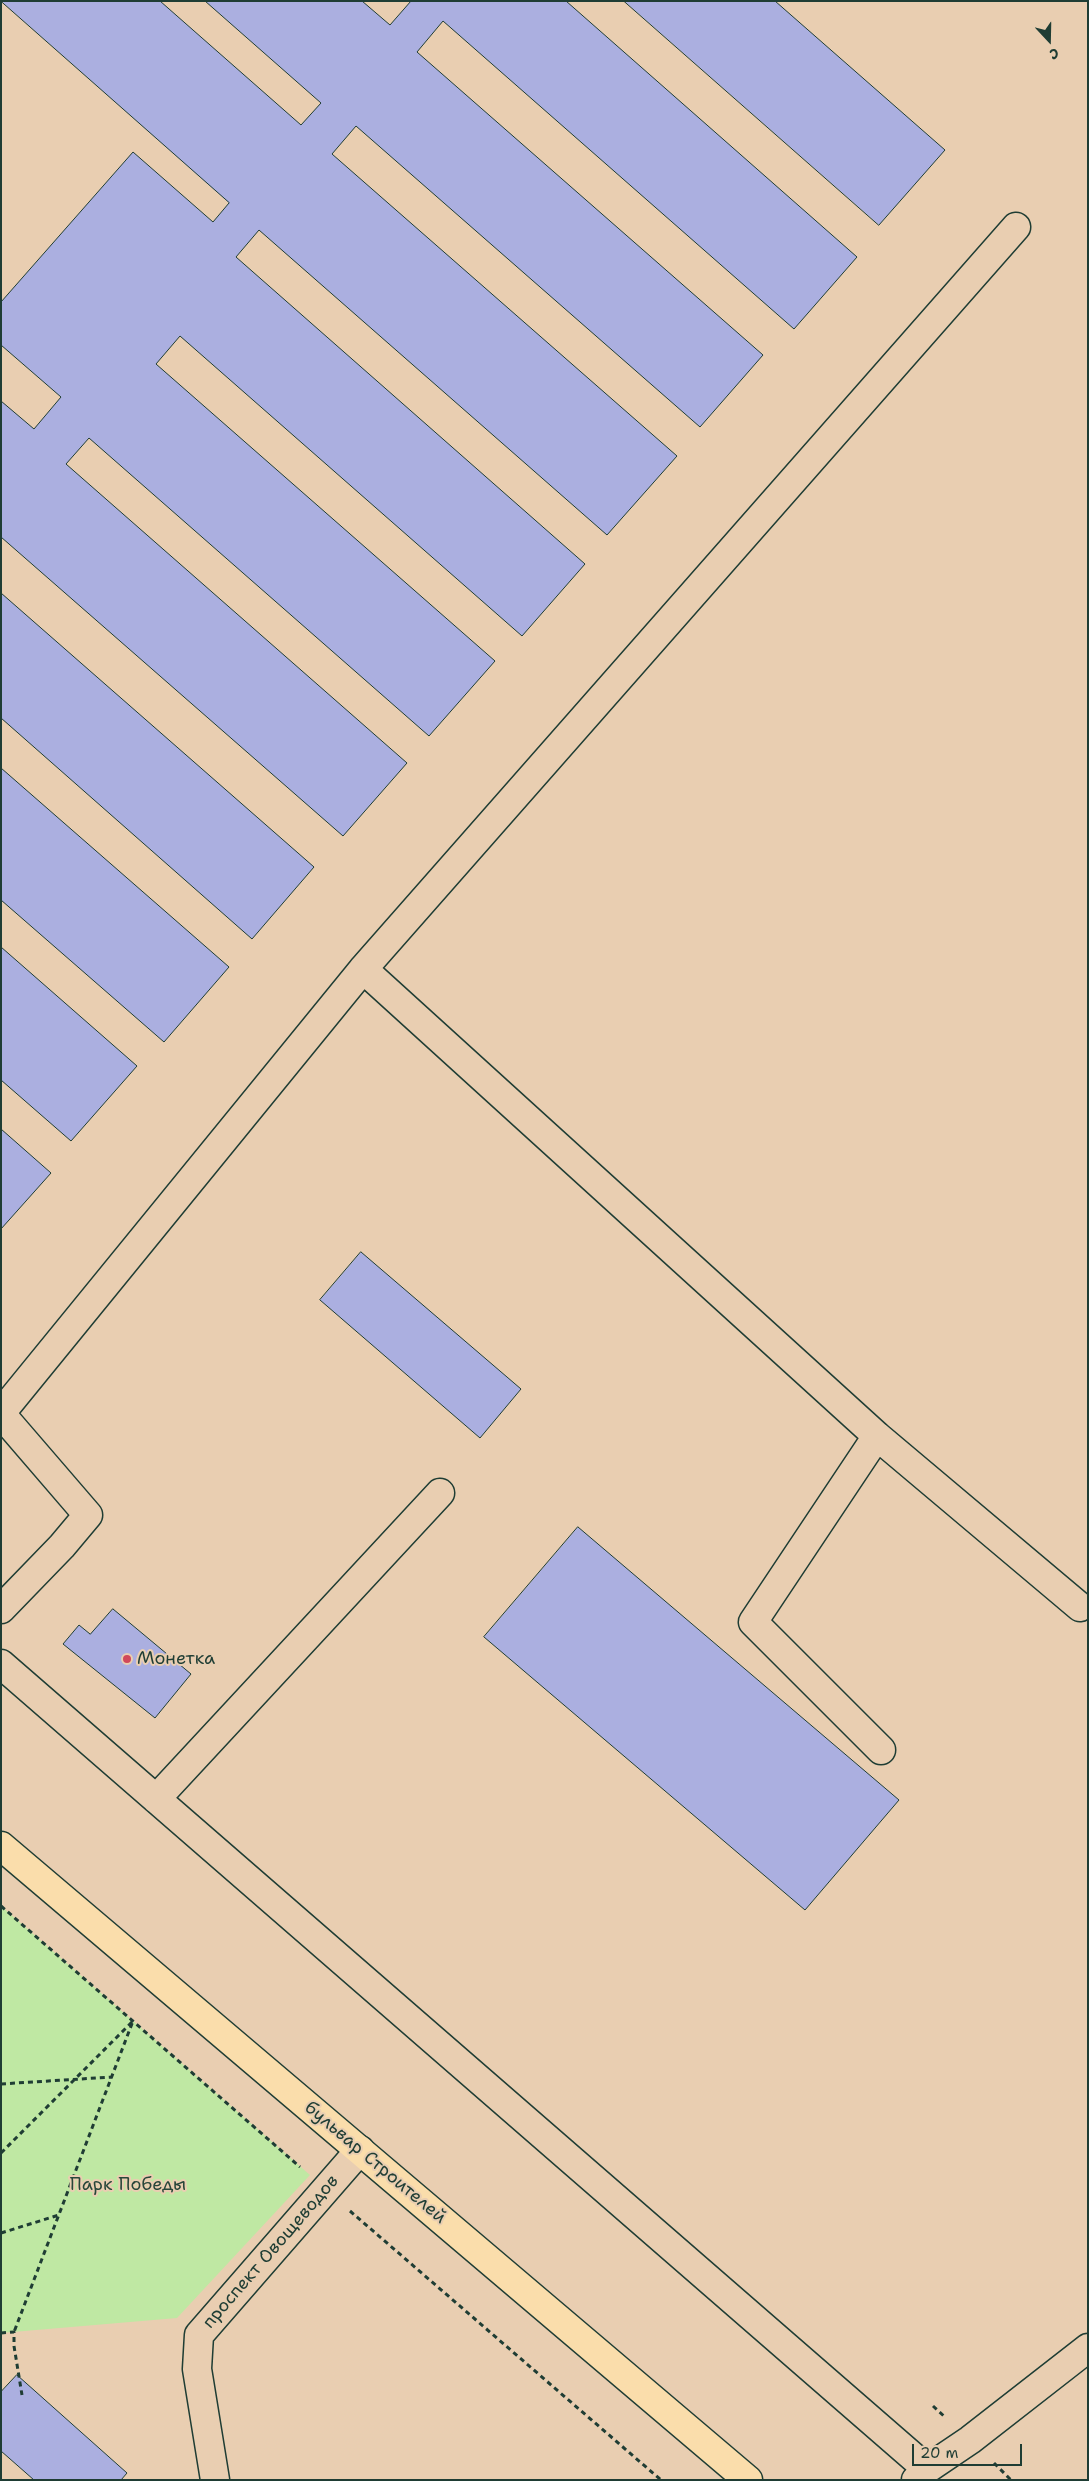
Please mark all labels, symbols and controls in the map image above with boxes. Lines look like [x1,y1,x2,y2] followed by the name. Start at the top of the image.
[1024,15,1074,65] north arrow
[1047,44,1062,64] text: С
[137,1648,215,1670] place label: Монетка
[121,1653,133,1665] marker: Монетка
[300,2097,450,2229] street label: бульвар Строителей
[198,2171,344,2333] street label: проспект Овощеводов
[70,2174,186,2196] park label: Парк Победы
[914,2434,1024,2466] scale bar
[920,2443,959,2463] text: 20 m

